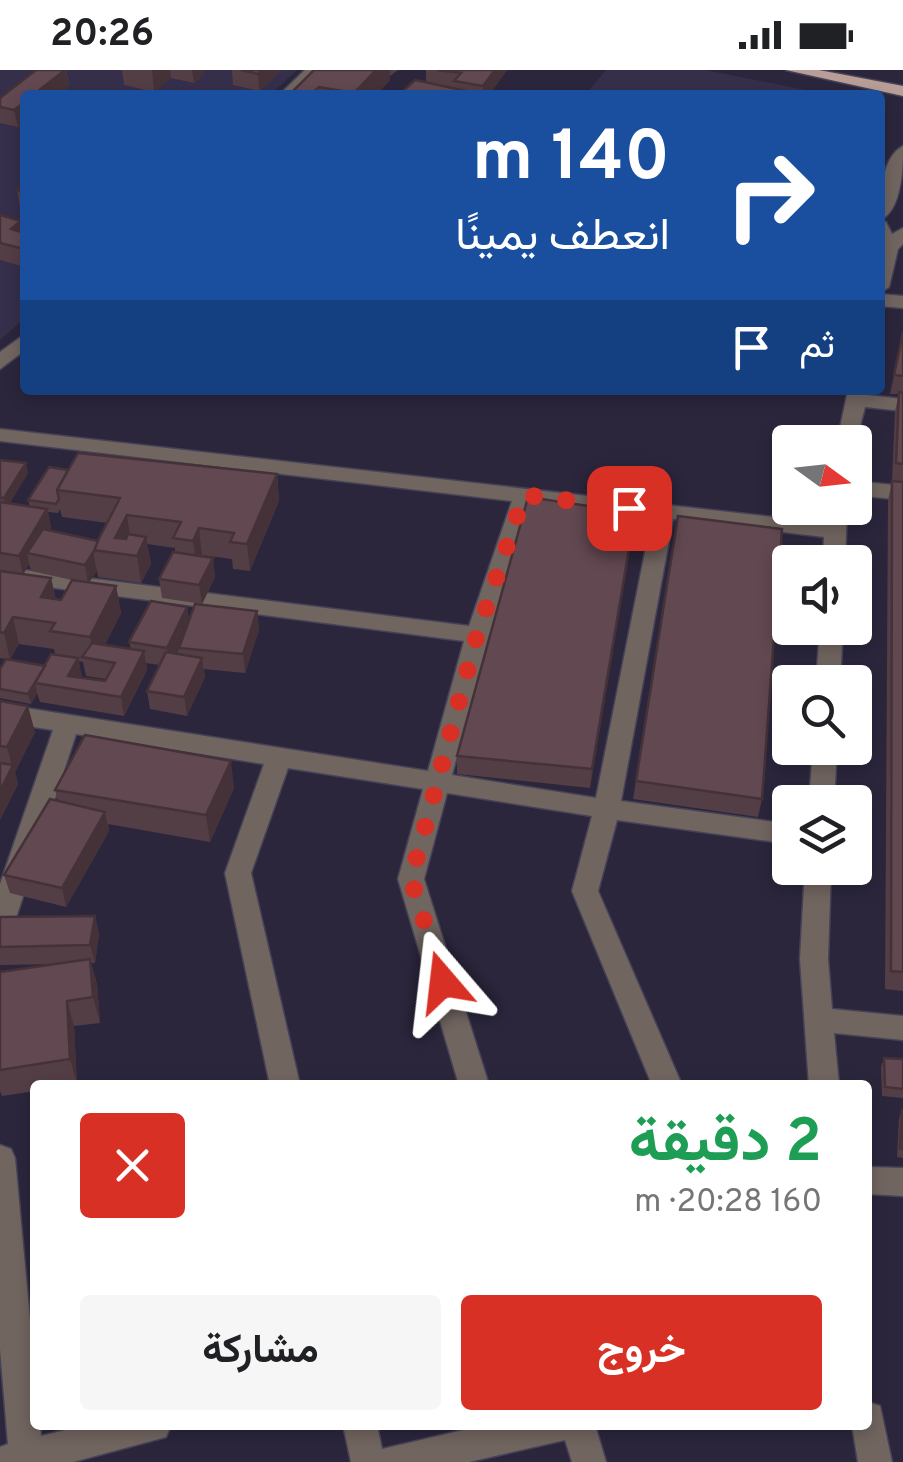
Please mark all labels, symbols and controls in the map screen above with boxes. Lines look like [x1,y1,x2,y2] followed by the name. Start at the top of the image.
[50,11,154,60] text: 20:26
[472,116,670,205] text: 140 m
[705,130,835,260] icon: right
[455,209,670,266] text: انعطف يمينًا
[724,320,779,375] icon: arrive
[799,323,835,372] text: ثم
[772,425,872,525] north arrow
[772,425,872,885] map controls
[587,466,672,551] pin
[602,481,657,536] icon: arrive
[772,545,872,645] button: sound
[772,665,872,765] button: search
[772,785,872,885] button: layers
[391,930,495,1034] position arrow
[629,1107,822,1183] text: 2 دقيقة
[80,1113,185,1218] button: close
[634,1183,822,1223] text: 160 m · 20:28
[80,1295,441,1410] button: مشاركة
[461,1295,822,1410] button: خروج

